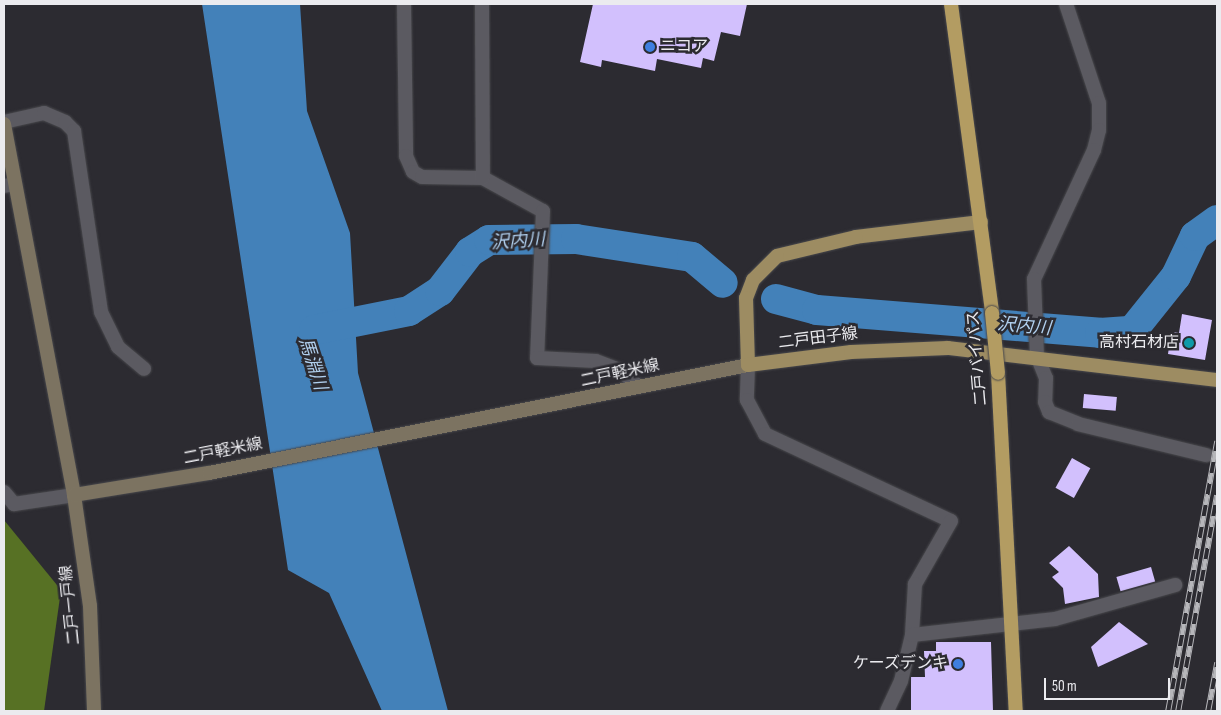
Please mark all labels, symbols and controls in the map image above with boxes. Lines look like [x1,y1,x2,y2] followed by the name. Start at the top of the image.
[660,37,708,57] place label: ニコア
[644,41,656,53] marker: ニコア
[490,229,546,255] water label: 沢内川
[964,309,992,407] street label: 二戸バイパス
[996,314,1052,340] water label: 沢内川
[777,325,859,353] street label: 二戸田子線
[1099,333,1179,353] place label: 高村石材店
[293,335,331,393] water label: 馬淵川
[1183,337,1195,349] marker: 高村石材店
[579,356,661,392] street label: 二戸軽米線
[182,435,264,469] street label: 二戸軽米線
[57,564,85,646] street label: 二戸一戸線
[852,654,948,674] place label: ケーズデンキ
[952,658,964,670] marker: ケーズデンキ
[1046,668,1172,700] scale bar
[1052,677,1077,696] text: 50 m

